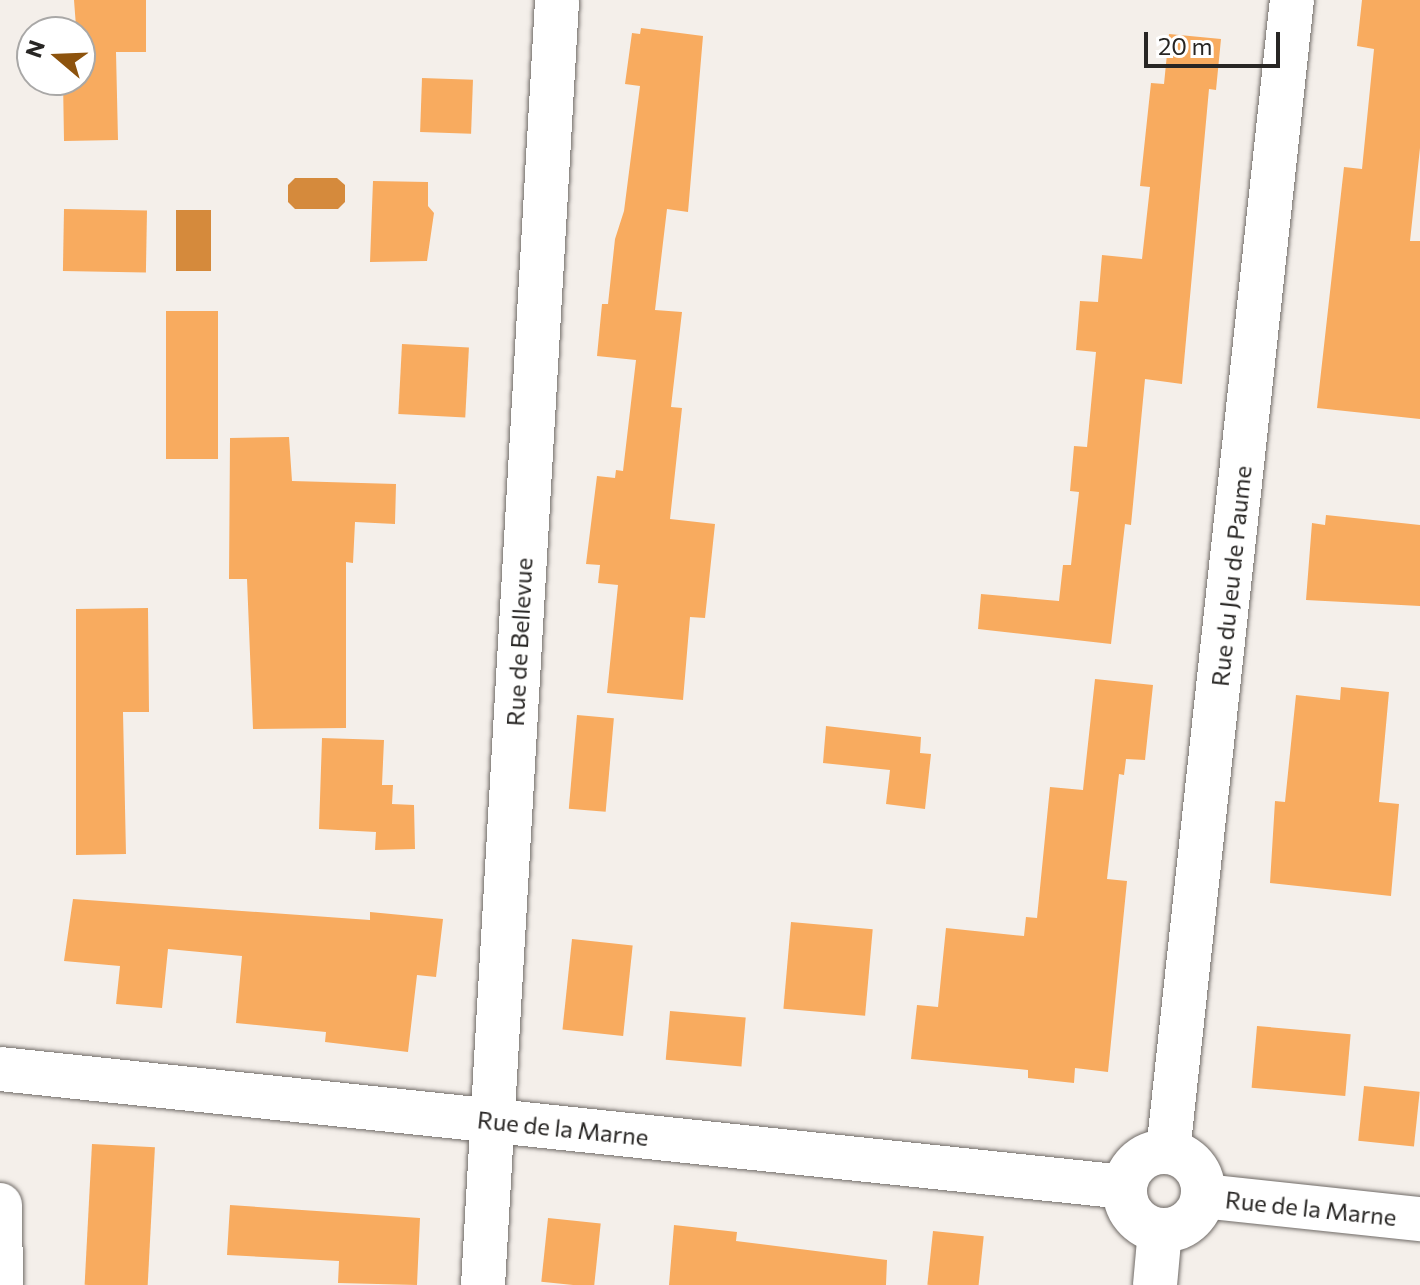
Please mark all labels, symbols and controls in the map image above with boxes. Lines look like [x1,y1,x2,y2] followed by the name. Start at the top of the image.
[16,16,96,96] north arrow
[1148,16,1284,66] scale bar
[1158,31,1212,60] text: 20 m
[19,36,50,61] text: N
[1205,464,1257,688] street label: Rue du Jeu de Paume
[500,557,538,727] street label: Rue de Bellevue
[476,1105,650,1151] street label: Rue de la Marne
[1224,1185,1398,1231] street label: Rue de la Marne

